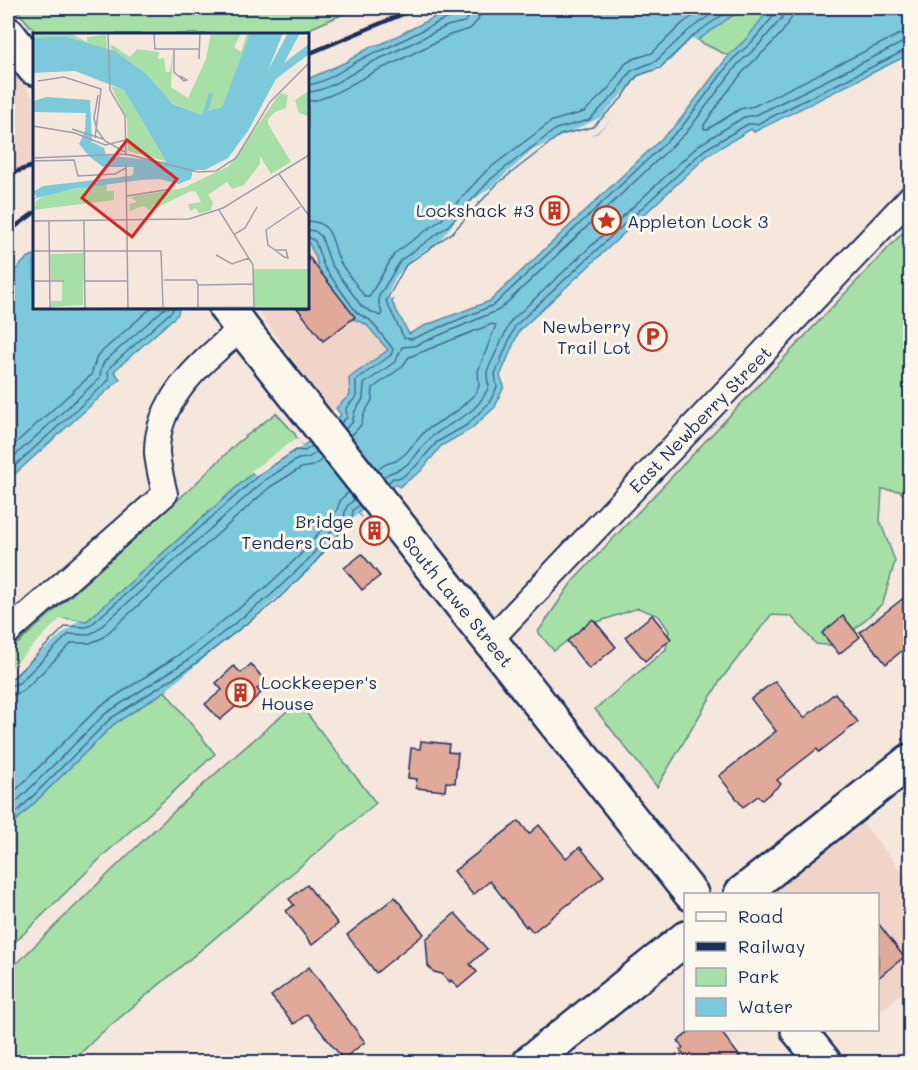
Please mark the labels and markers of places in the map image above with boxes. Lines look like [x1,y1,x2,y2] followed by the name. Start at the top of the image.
[539,194,571,226] building icon: Lockshack #3
[416,198,534,222] place label: Lockshack #3
[590,205,622,237] place icon: Appleton Lock 3
[627,209,768,233] place label: Appleton Lock 3
[543,314,631,359] place label: Newberry Trail Lot
[636,320,668,352] parking icon: Newberry Trail Lot
[241,509,354,554] place label: Bridge Tenders Cab
[359,515,391,547] building icon: Bridge Tenders Cab
[261,670,377,715] place label: Lockkeeper's House
[224,676,256,708] building icon: Lockkeeper's House

